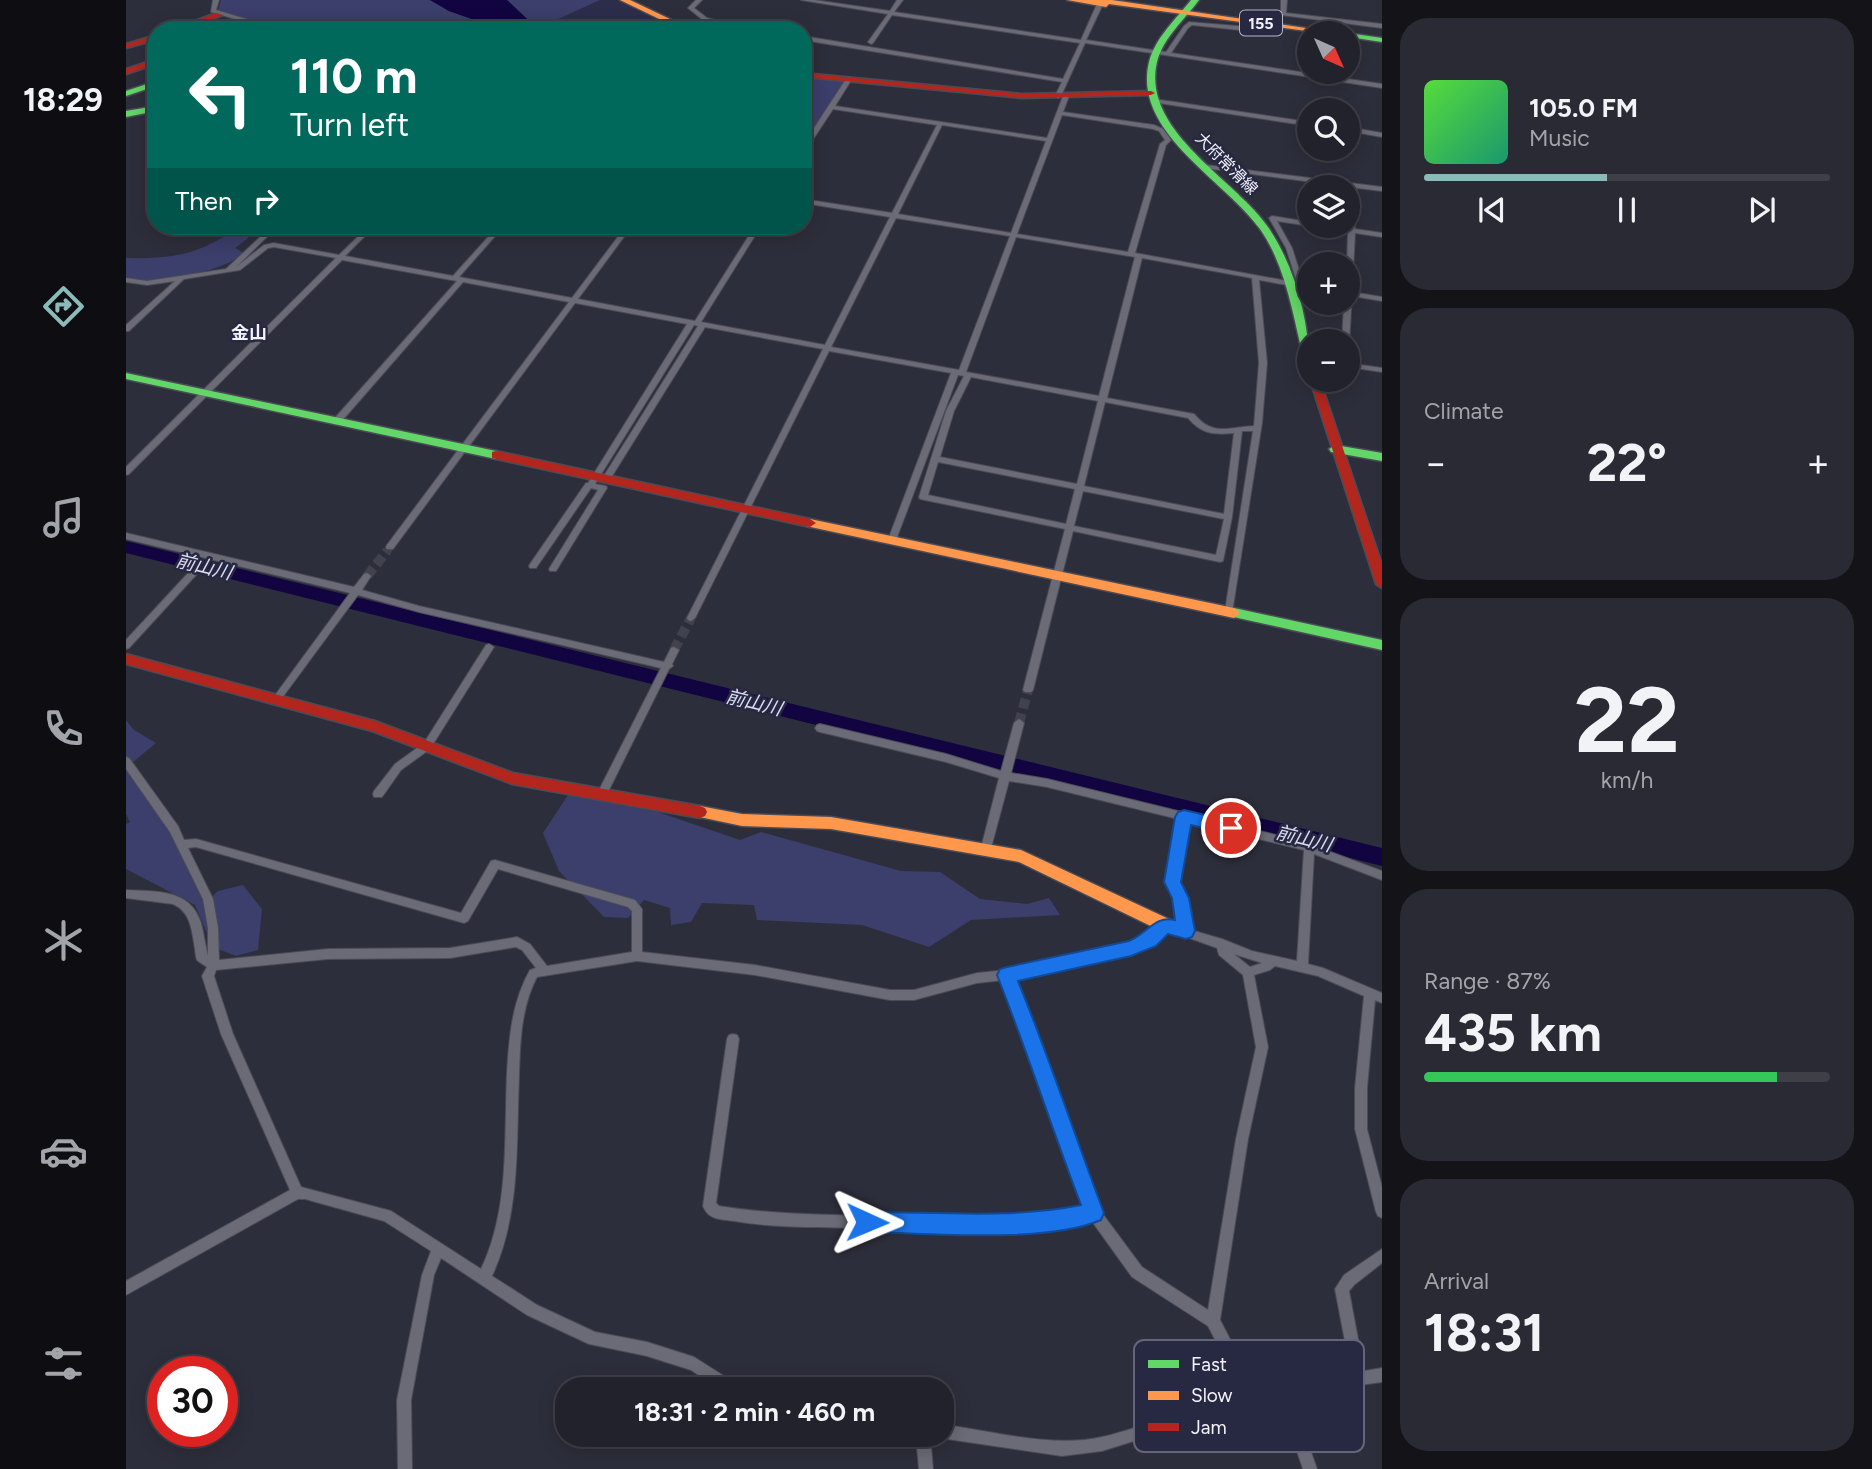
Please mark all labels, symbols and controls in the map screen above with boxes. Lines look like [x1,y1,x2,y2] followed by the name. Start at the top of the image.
[1240,10,1282,36] road number: 155
[1297,21,1360,84] north arrow
[1297,21,1360,392] map controls
[290,46,418,105] text: 110 m
[175,49,266,140] icon: left
[23,81,103,119] text: 18:29
[1529,92,1638,124] text: 105.0 FM
[1297,98,1360,161] button: search
[290,106,409,144] text: Turn left
[1529,124,1590,152] text: Music
[1192,128,1262,198] street label: 大府常滑線
[1297,175,1360,238] button: layers
[247,182,285,220] icon: right
[175,185,233,217] text: Then
[1473,191,1511,229] icon: previous
[1608,191,1646,229] icon: pause
[1743,191,1781,229] icon: next
[1297,252,1360,315] button: +
[39,282,88,331] icon: directions
[231,322,267,344] district label: 金山
[1297,329,1360,392] button: −
[1424,397,1503,425] text: Climate
[1587,432,1667,494] text: 22°
[1424,440,1448,486] text: −
[1806,440,1830,486] text: +
[39,493,88,542] icon: music
[173,548,236,585] water label: 前山川
[1574,666,1680,775] text: 22
[723,684,786,721] water label: 前山川
[39,704,88,753] icon: phone
[1601,766,1653,794] text: km/h
[1201,798,1261,858] pin
[1212,809,1250,847] icon: arrive
[1273,820,1336,857] water label: 前山川
[39,916,88,965] icon: climate
[1424,967,1551,995] text: Range · 87%
[1424,1002,1602,1064] text: 435 km
[39,1127,88,1176] icon: car
[830,1185,904,1259] position arrow
[1424,1267,1489,1295] text: Arrival
[1424,1302,1544,1364] text: 18:31
[39,1339,88,1388] icon: filters
[1134,1340,1364,1452] legend
[1191,1353,1227,1376] text: Fast
[147,1356,238,1447] speed limit sign: 30
[1191,1384,1233,1407] text: Slow
[634,1396,875,1428] text: 18:31 · 2 min · 460 m
[1191,1416,1227,1439] text: Jam

